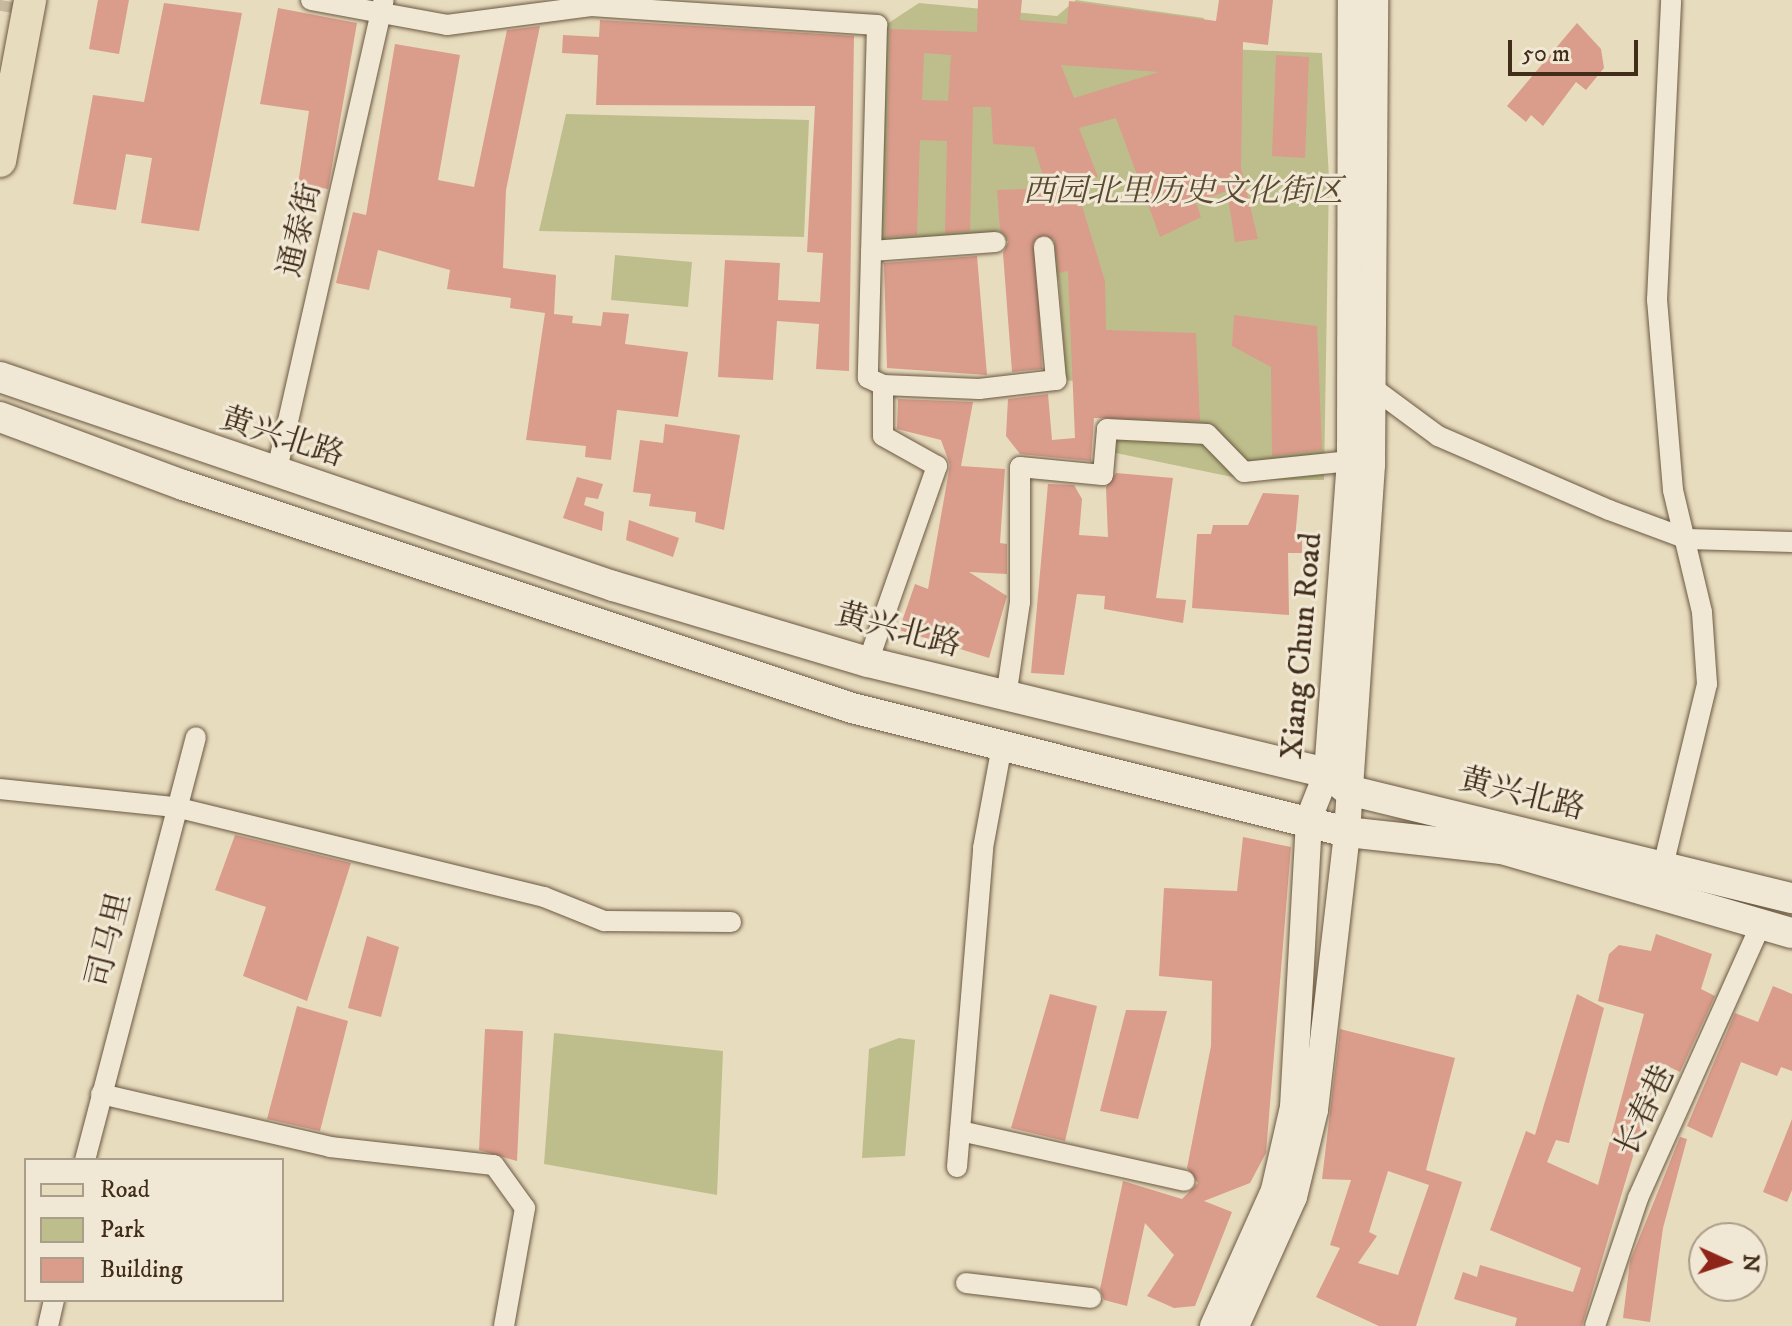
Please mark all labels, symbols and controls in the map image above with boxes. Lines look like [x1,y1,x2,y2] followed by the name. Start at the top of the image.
[1512,24,1642,74] scale bar
[1522,39,1570,69] text: 50 m
[1023,173,1343,211] park label: 西园北里历史文化街区
[271,179,331,281] street label: 通泰街
[215,400,349,476] street label: 黄兴北路
[1273,531,1331,761] street label: Xiang Chun Road
[831,596,965,666] street label: 黄兴北路
[1455,761,1589,829] street label: 黄兴北路
[80,889,140,991] street label: 司马里
[1608,1059,1684,1163] street label: 长春巷
[24,1158,284,1302] legend
[100,1175,150,1205] text: Road
[100,1215,145,1245] text: Park
[1688,1222,1768,1302] north arrow
[1737,1253,1764,1273] text: N
[100,1255,183,1285] text: Building

